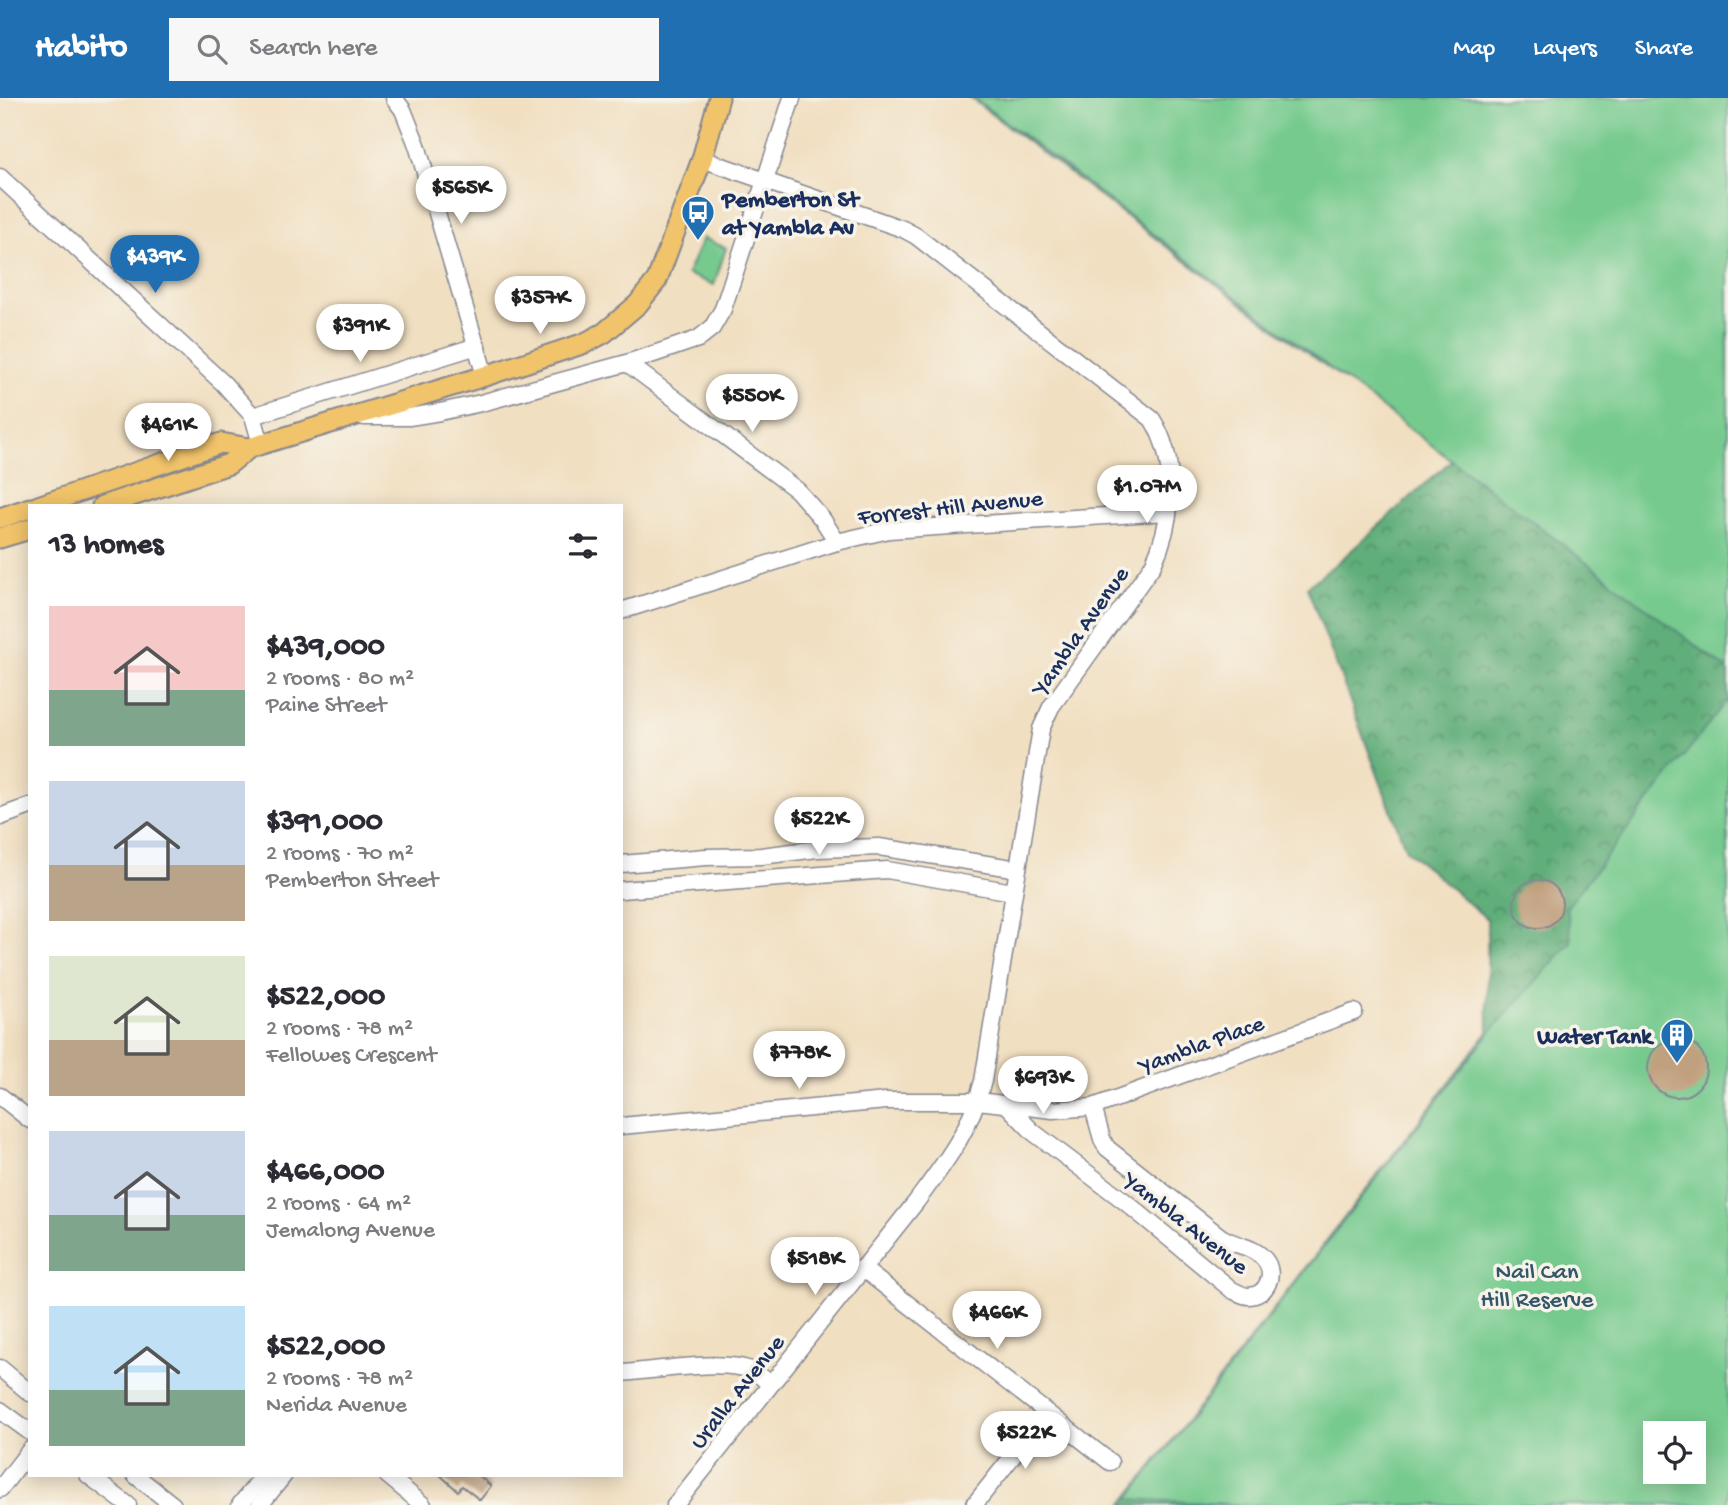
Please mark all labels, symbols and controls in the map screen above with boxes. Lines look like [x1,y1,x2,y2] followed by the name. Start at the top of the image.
[169,18,659,81] search box
[35,30,127,68] text: Habito
[193,30,231,68] icon: search
[249,34,377,65] text: Search here
[1453,35,1495,64] text: Map
[1533,35,1597,64] text: Layers
[1635,35,1693,64] text: Share
[412,166,510,226] pin: $565K
[432,175,490,202] text: $565K
[720,187,861,244] place label: Pemberton St at Yambla Av
[679,193,717,242] bus stop icon: Pemberton St at Yambla Av
[106,236,204,295] pin: $439K
[126,244,184,271] text: $439K
[491,276,589,336] pin: $357K
[511,285,570,312] text: $357K
[311,304,409,364] pin: $391K
[332,313,388,340] text: $391K
[703,374,801,434] pin: $550K
[722,383,782,410] text: $550K
[119,404,217,463] pin: $461K
[141,412,195,439] text: $461K
[1090,466,1204,525] pin: $1.07M
[1113,474,1181,501] text: $1.07M
[855,485,1045,534] street label: Forrest Hill Avenue
[564,527,602,565] icon: filters
[49,529,163,564] text: 13 homes
[1026,561,1137,704] street label: Yambla Avenue
[266,631,385,666] text: $439,000
[105,634,189,718] icon: home
[266,666,414,693] text: 2 rooms · 80 m²
[266,693,386,720] text: Paine Street
[770,798,868,857] pin: $522K
[266,806,383,841] text: $391,000
[790,806,848,833] text: $522K
[105,809,189,893] icon: home
[266,841,414,868] text: 2 rooms · 70 m²
[266,868,438,895] text: Pemberton Street
[266,981,385,1016] text: $522,000
[105,984,189,1068] icon: home
[1134,1010,1269,1083] street label: Yambla Place
[266,1016,413,1043] text: 2 rooms · 78 m²
[1658,1016,1696,1065] building icon: Water Tank
[1536,1024,1655,1053] place label: Water Tank
[750,1032,848,1091] pin: $778K
[769,1040,829,1067] text: $778K
[266,1043,436,1070] text: Fellowes Crescent
[994,1056,1092,1116] pin: $693K
[1014,1065,1072,1092] text: $693K
[266,1156,385,1191] text: $466,000
[105,1159,189,1243] icon: home
[1115,1166,1254,1283] street label: Yambla Avenue
[266,1191,411,1218] text: 2 rooms · 64 m²
[266,1218,435,1245] text: Jemalong Avenue
[766,1238,864,1297] pin: $518K
[787,1246,843,1273] text: $518K
[1481,1259,1594,1316] park label: Nail Can Hill Reserve
[948,1292,1046,1351] pin: $466K
[968,1300,1026,1327] text: $466K
[685,1330,793,1456] street label: Uralla Avenue
[266,1331,385,1366] text: $522,000
[105,1334,189,1418] icon: home
[266,1366,413,1393] text: 2 rooms · 78 m²
[266,1393,407,1420] text: Nerida Avenue
[976,1412,1074,1471] pin: $522K
[996,1420,1054,1447] text: $522K
[1643,1421,1706,1484] map controls
[1643,1421,1706,1484] button: locate

